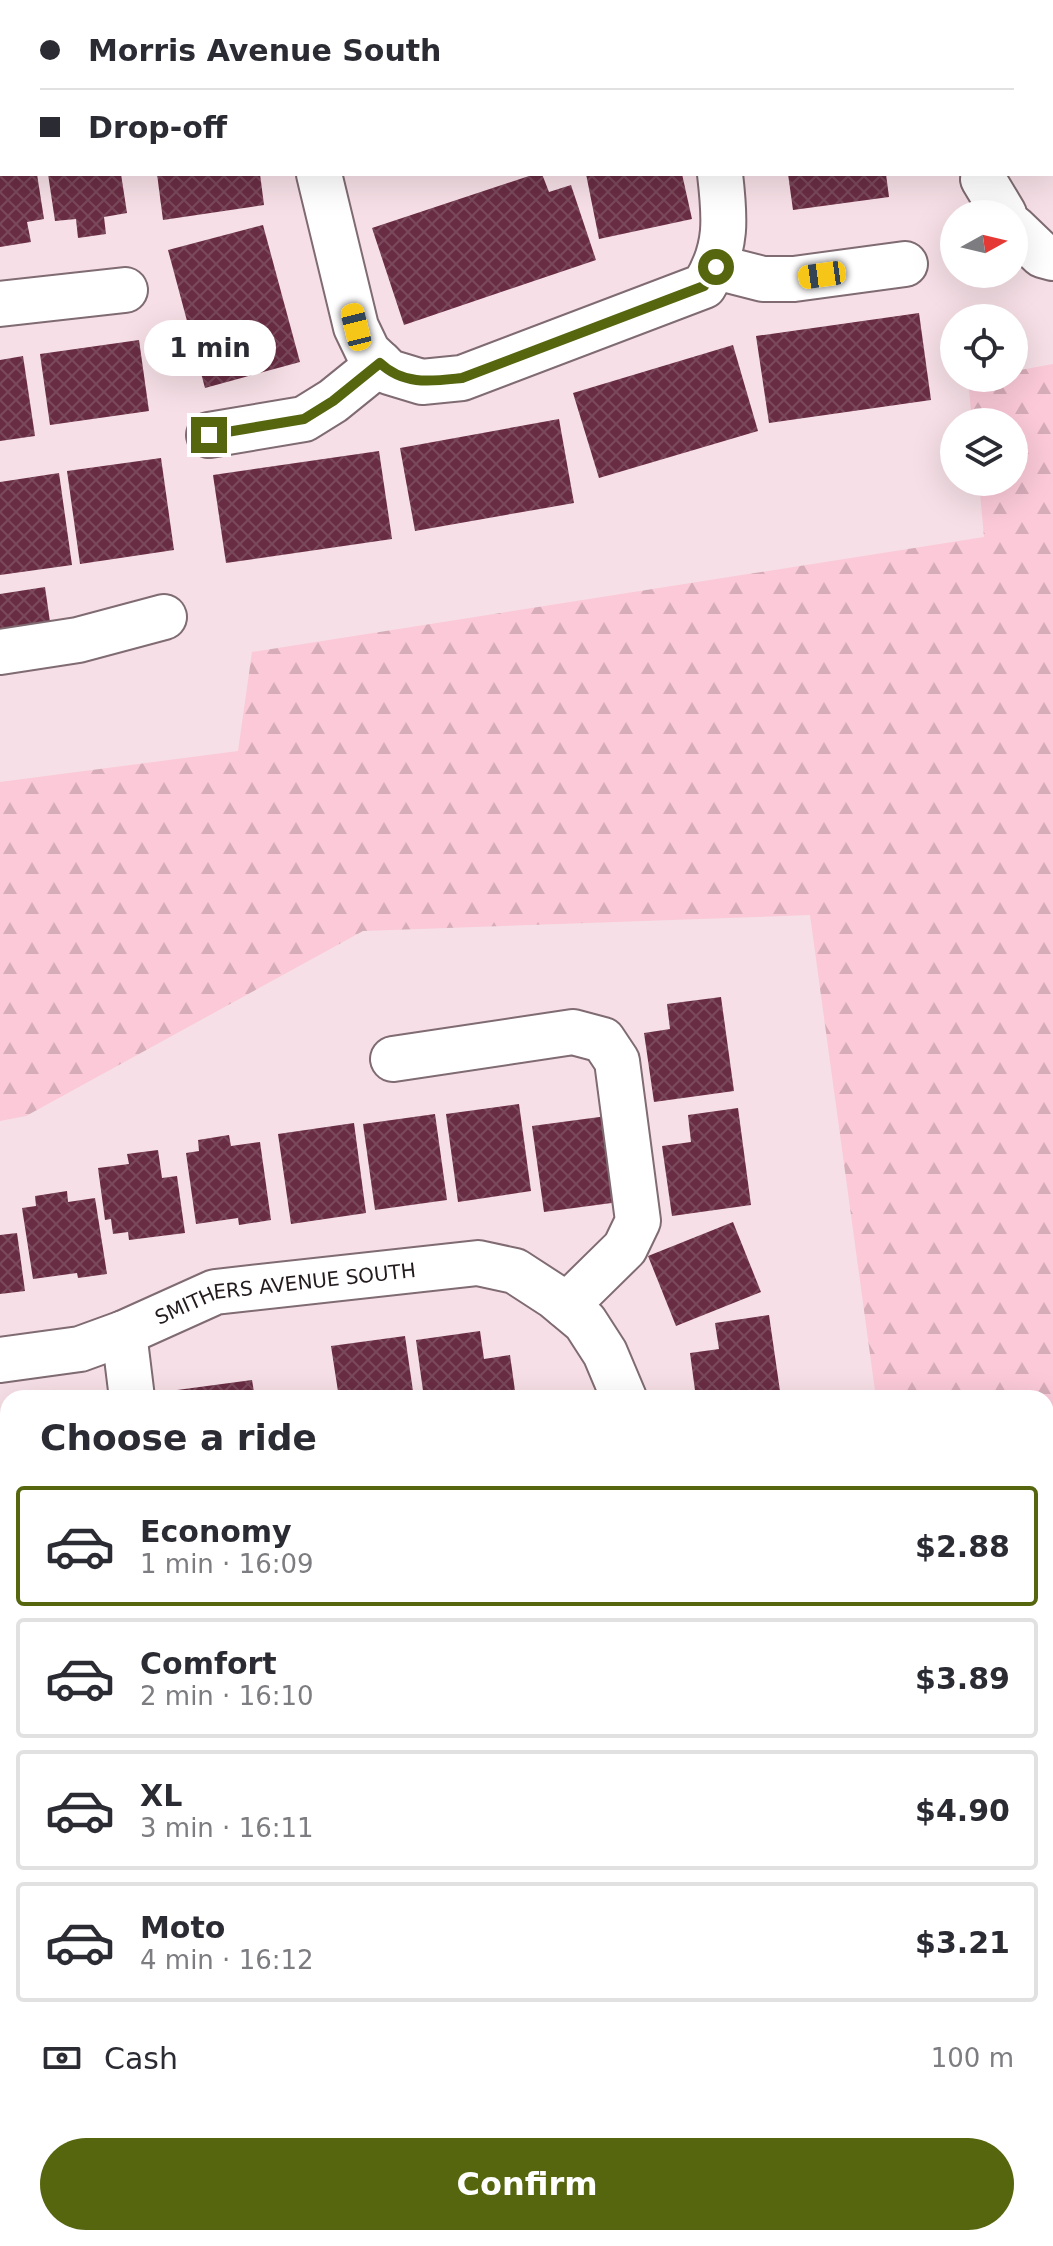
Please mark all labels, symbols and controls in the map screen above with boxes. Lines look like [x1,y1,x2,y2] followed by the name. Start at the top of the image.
[88,33,441,68] text: Morris Avenue South
[88,110,227,145] text: Drop-off
[940,200,1028,288] north arrow
[940,200,1028,496] map controls
[698,249,734,285] route start
[797,260,847,290] car
[339,301,373,353] car
[940,304,1028,392] button: locate
[143,319,275,375] callout: 1 min
[169,333,251,363] text: 1 min
[940,408,1028,496] button: layers
[191,417,227,453] route end
[151,1258,417,1329] street label: SMITHERS AVENUE SOUTH
[40,1417,317,1458] text: Choose a ride
[44,1510,116,1582] icon: car
[140,1514,292,1549] text: Economy
[915,1529,1010,1564] text: $2.88
[140,1549,314,1579] text: 1 min · 16:09
[44,1642,116,1714] icon: car
[140,1646,277,1681] text: Comfort
[915,1661,1010,1696] text: $3.89
[140,1681,314,1711] text: 2 min · 16:10
[44,1774,116,1846] icon: car
[140,1778,182,1813] text: XL
[915,1793,1010,1828] text: $4.90
[140,1813,314,1843] text: 3 min · 16:11
[44,1906,116,1978] icon: car
[140,1910,225,1945] text: Moto
[915,1925,1010,1960] text: $3.21
[140,1945,314,1975] text: 4 min · 16:12
[40,2036,84,2080] icon: cash
[104,2041,178,2076] text: Cash
[931,2043,1014,2073] text: 100 m
[40,2138,1014,2230] button: Confirm

